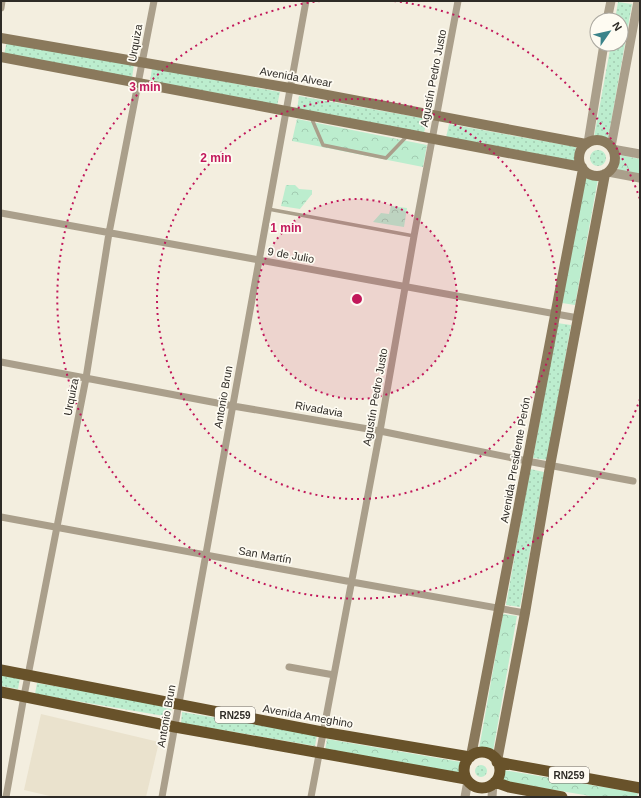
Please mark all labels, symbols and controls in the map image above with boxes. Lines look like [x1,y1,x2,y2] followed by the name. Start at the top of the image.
[589,12,629,52] north arrow
[610,20,625,33] text: N
[126,22,144,63] street label: Urquiza
[418,28,448,128] street label: Agustín Pedro Justo
[259,65,333,89] street label: Avenida Alvear
[129,80,161,94] text: 3 min
[200,151,232,165] text: 2 min
[270,221,302,235] text: 1 min
[267,245,315,265] street label: 9 de Julio
[350,292,364,306] centre of rings
[360,347,390,447] street label: Agustín Pedro Justo
[212,365,234,429] street label: Antonio Brun
[61,376,81,417] street label: Urquiza
[498,396,532,524] street label: Avenida Presidente Perón
[294,399,345,419] street label: Rivadavia
[237,544,293,566] street label: San Martín
[155,684,177,748] street label: Antonio Brun
[262,702,354,730] street label: Avenida Ameghino
[215,707,255,723] road number: RN259
[549,767,589,783] road number: RN259

